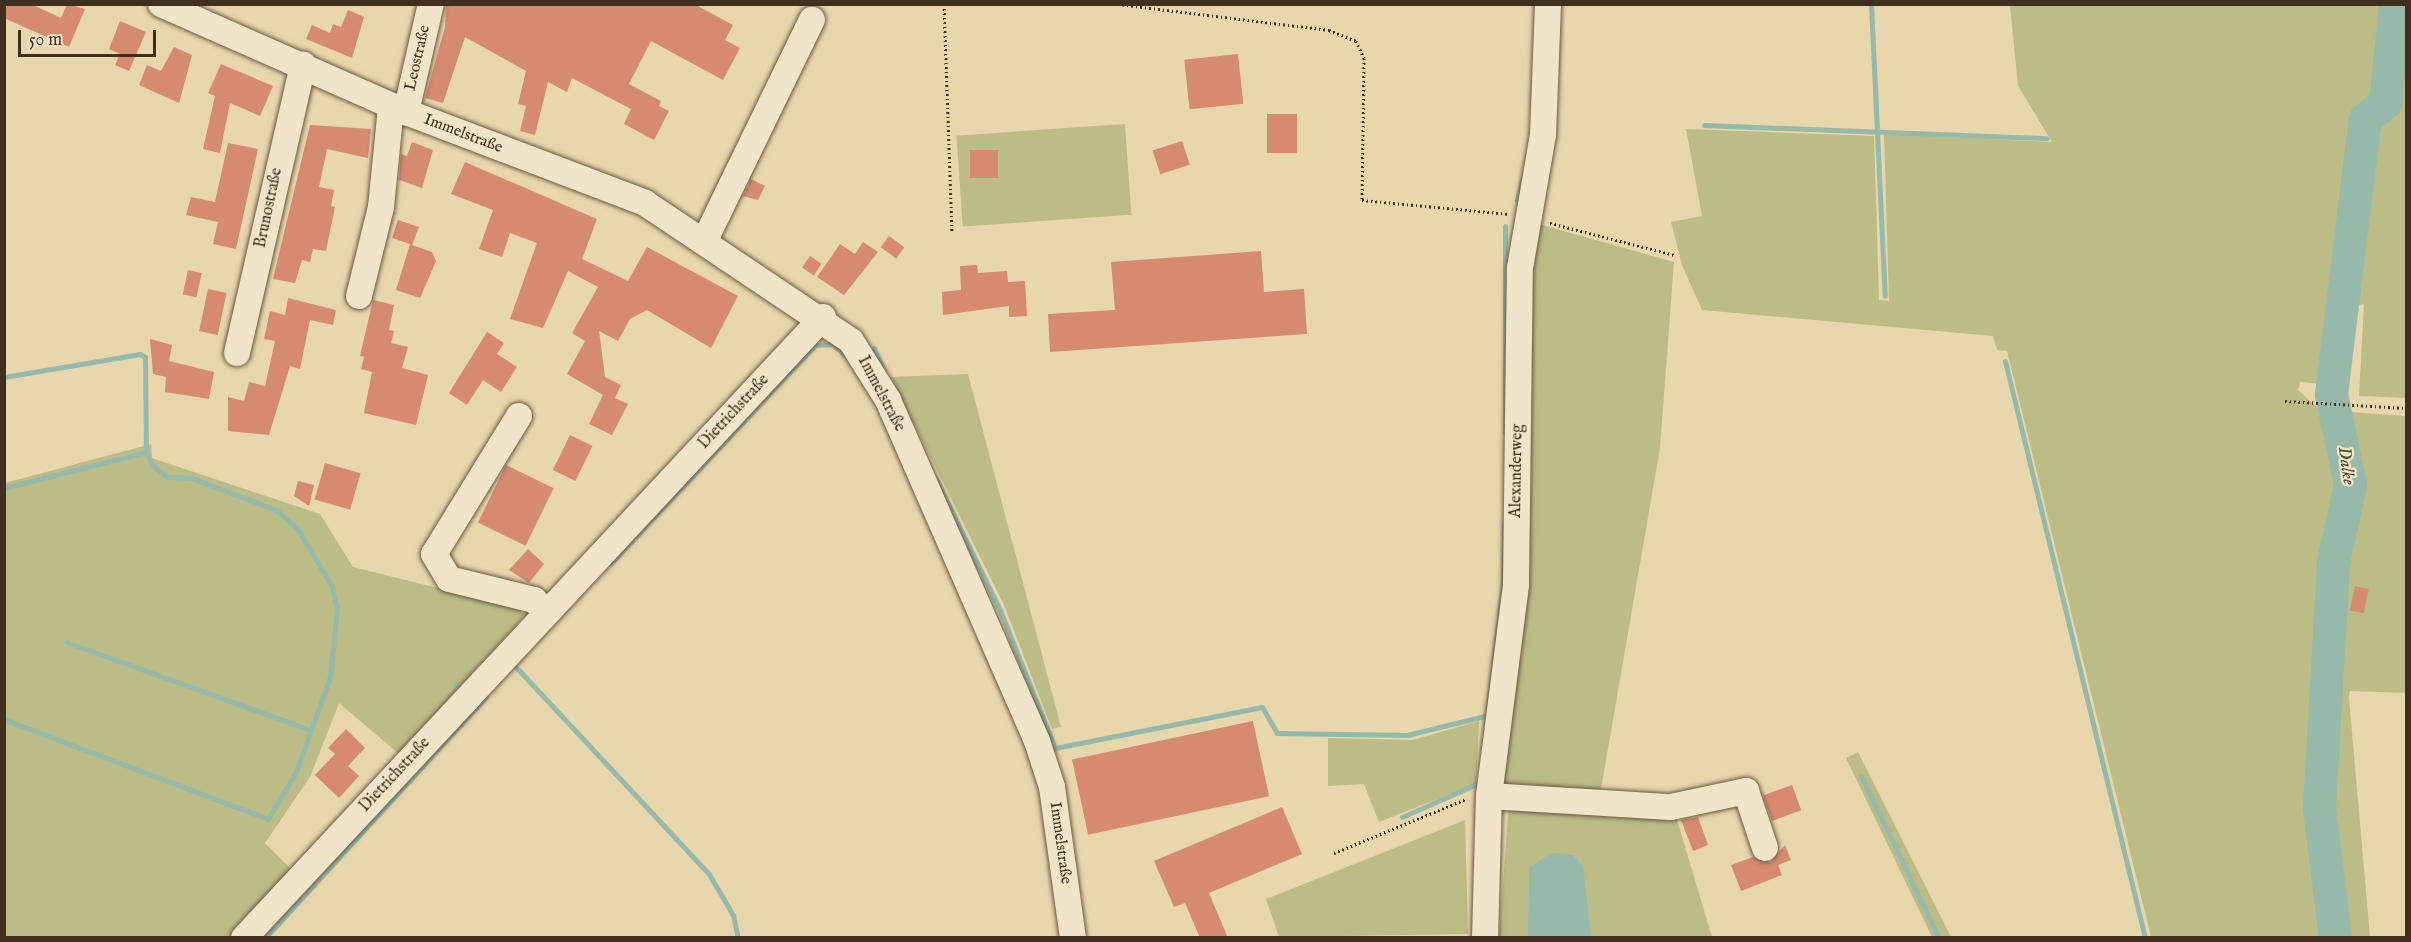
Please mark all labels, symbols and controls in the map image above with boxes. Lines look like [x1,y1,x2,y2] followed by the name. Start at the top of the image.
[21,18,159,56] scale bar
[401,23,435,93] street label: Leostraße
[29,29,62,52] text: 50 m
[421,110,505,158] street label: Immelstraße
[251,166,287,250] street label: Brunostraße
[853,353,909,435] street label: Immelstraße
[695,371,773,453] street label: Dietrichstraße
[1507,424,1527,518] street label: Alexanderweg
[2332,446,2358,486] water label: Dalke
[356,734,434,816] street label: Dietrichstraße
[1045,801,1075,885] street label: Immelstraße

